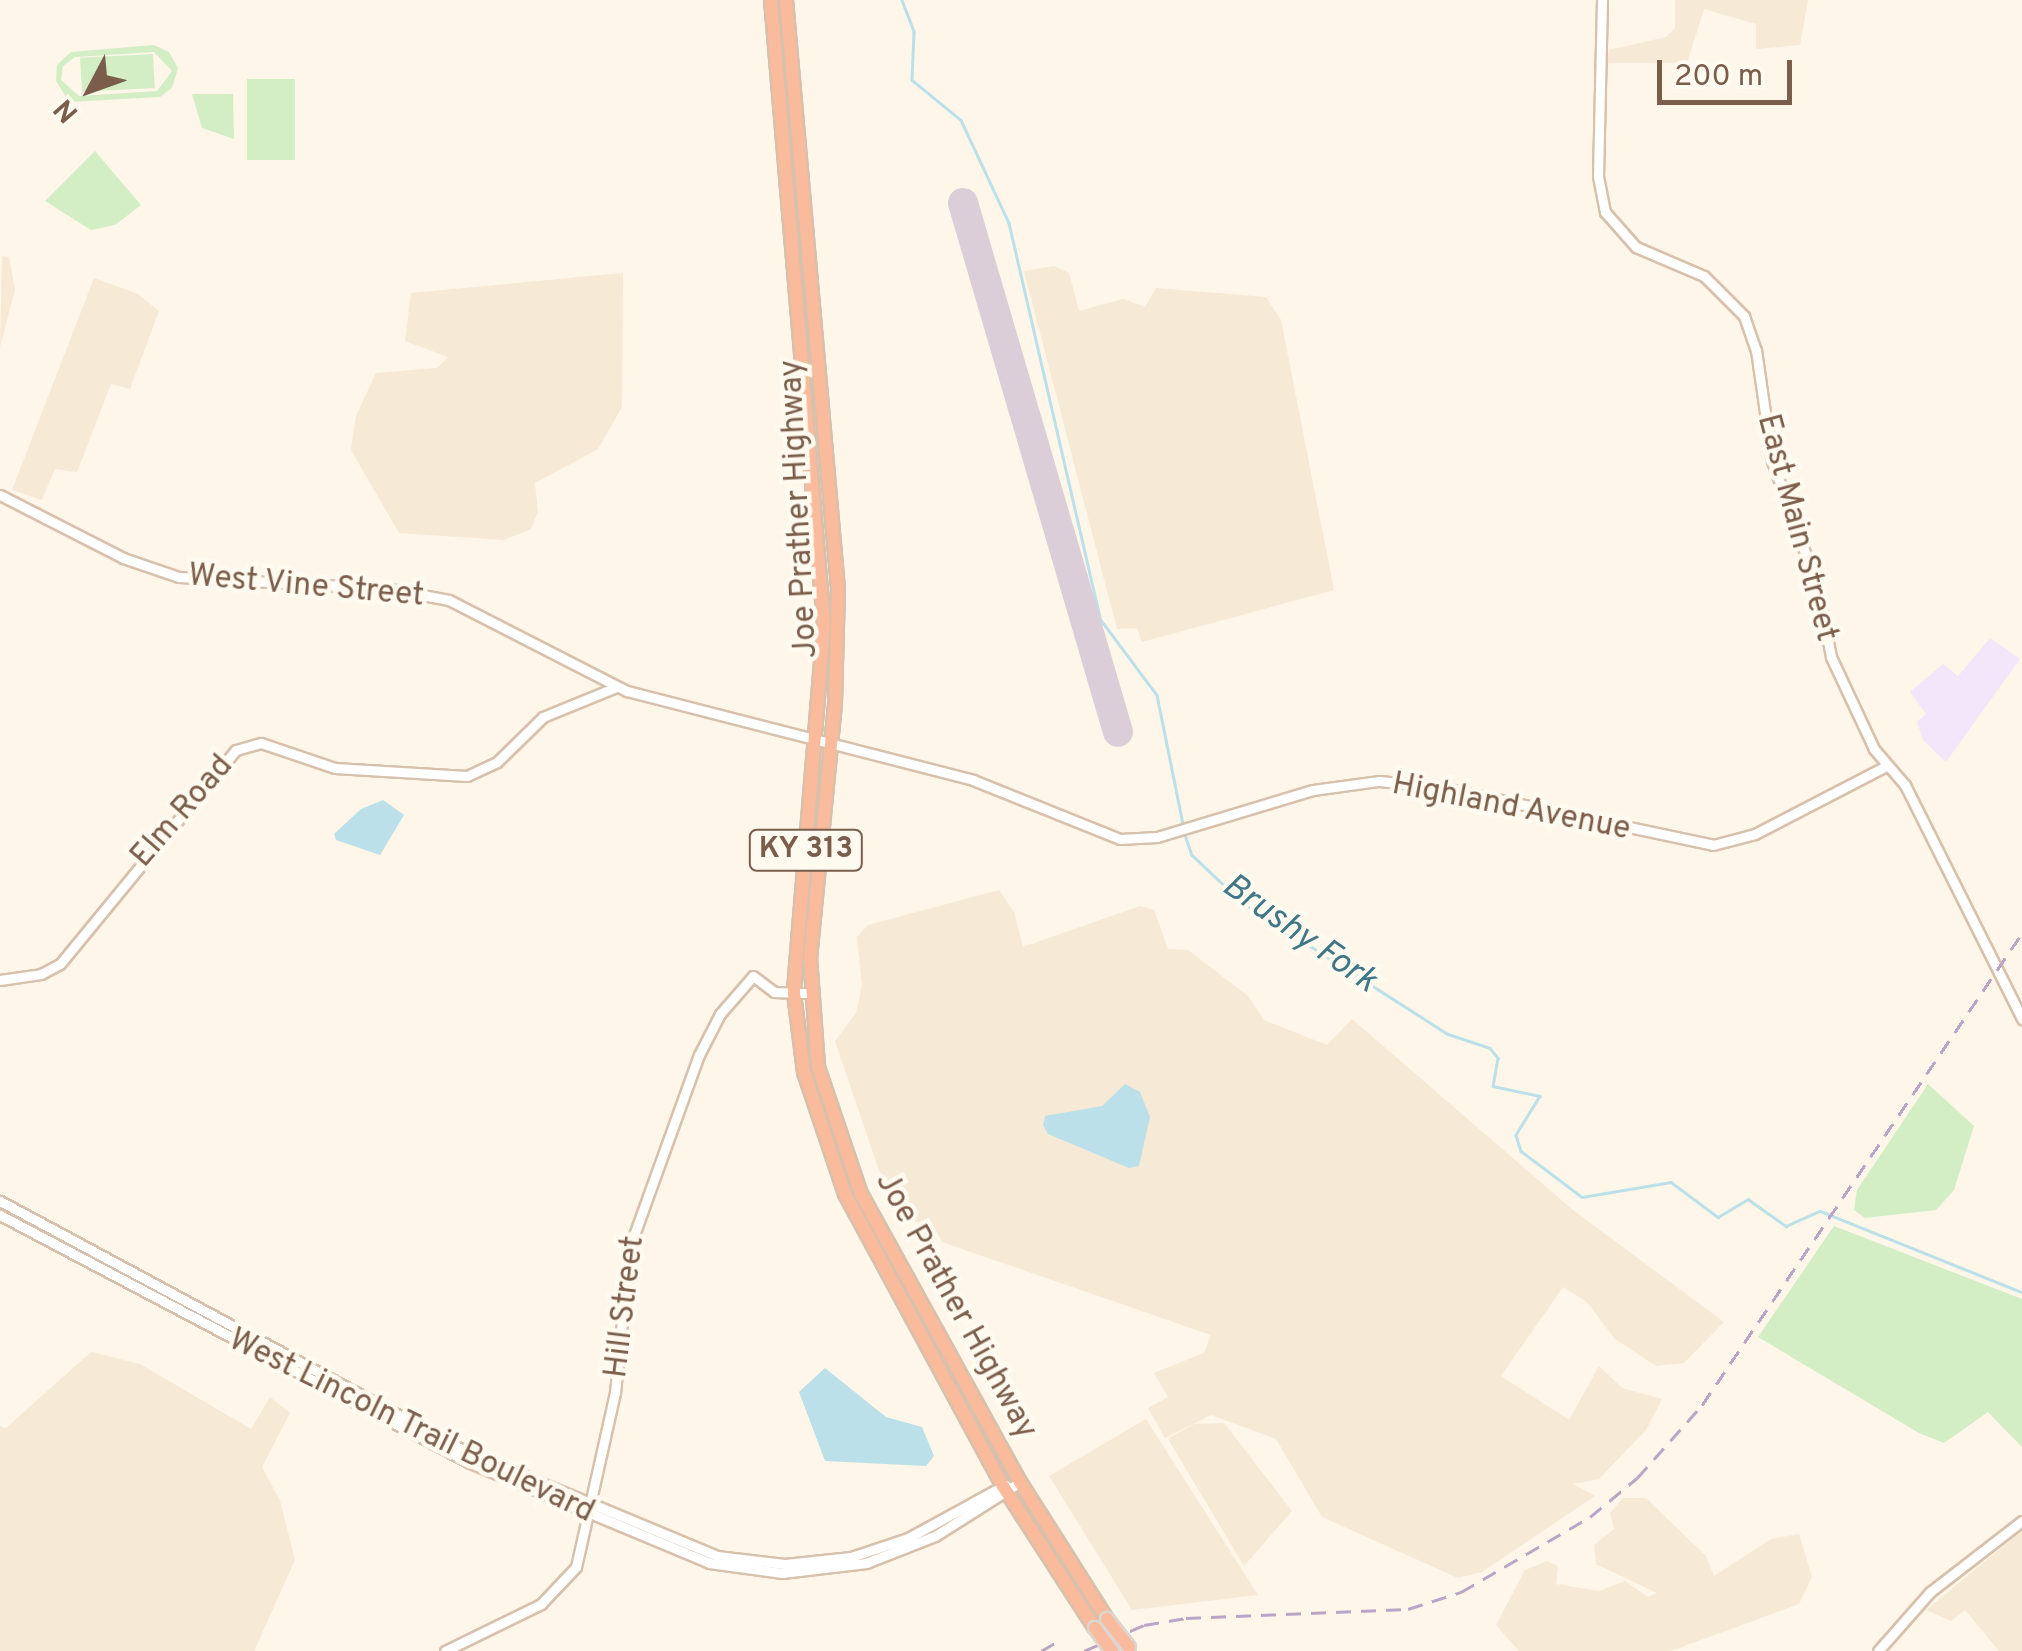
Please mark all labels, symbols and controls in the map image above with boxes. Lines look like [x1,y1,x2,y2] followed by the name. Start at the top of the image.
[40,40,140,140] north arrow
[1662,40,1797,102] scale bar
[1674,59,1763,96] text: 200 m
[47,90,88,129] text: N
[773,359,827,659] street label: Joe Prather Highway
[1747,410,1845,646] street label: East Main Street
[186,558,426,616] street label: West Vine Street
[124,748,242,876] street label: Elm Road
[1388,766,1634,850] street label: Highland Avenue
[746,825,866,875] road number: KY 313
[1214,865,1384,1003] water label: Brushy Fork
[866,1166,1044,1446] street label: Joe Prather Highway
[598,1234,654,1380] street label: Hill Street
[221,1321,601,1533] street label: West Lincoln Trail Boulevard

